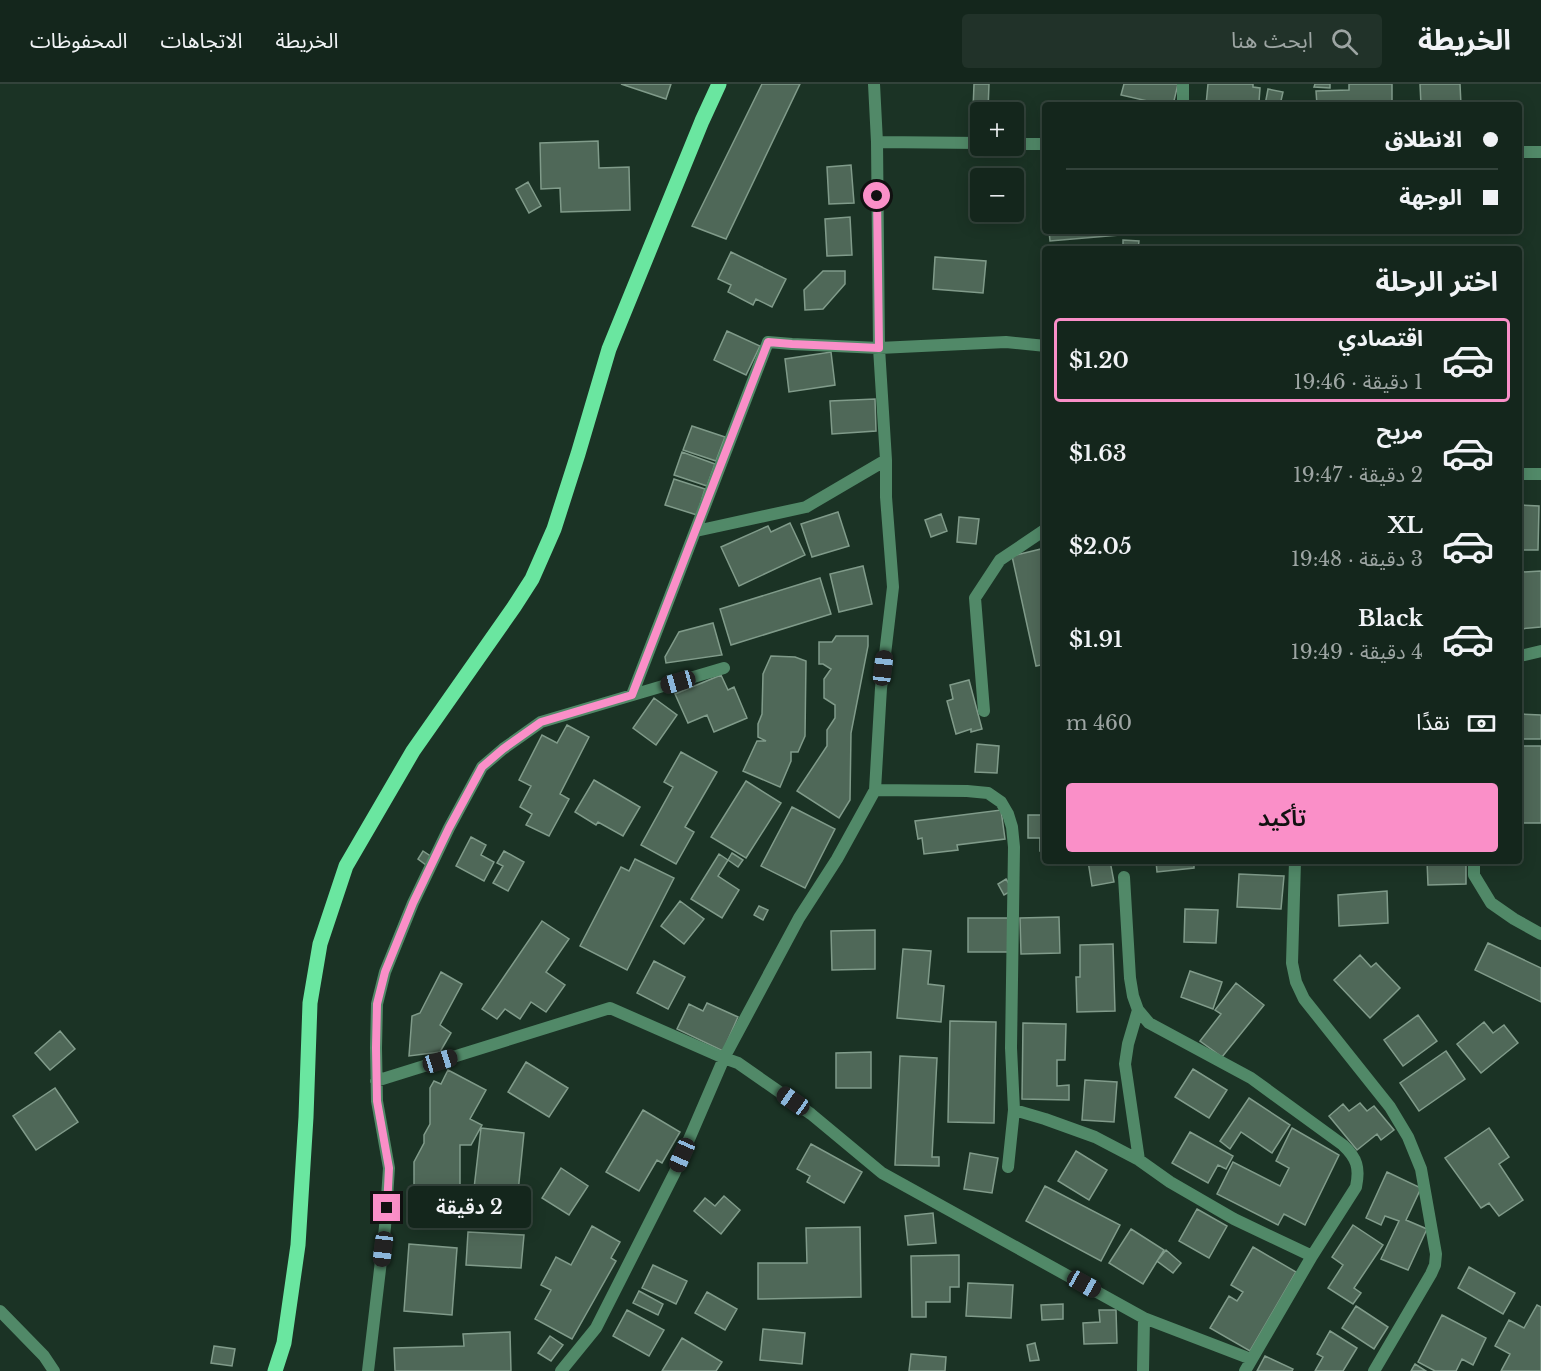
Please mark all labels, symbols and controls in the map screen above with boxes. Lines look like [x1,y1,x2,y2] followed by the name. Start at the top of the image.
[962,14,1382,68] search box
[1418,23,1511,58] text: الخريطة
[1328,25,1361,58] icon: search
[1231,27,1313,54] text: ابحث هنا
[30,28,127,54] text: المحفوظات
[160,28,242,54] text: الاتجاهات
[275,28,338,54] text: الخريطة
[970,102,1024,222] map controls
[970,102,1024,156] button: +
[1385,126,1462,153] text: الانطلاق
[970,168,1024,222] button: −
[863,182,890,209] route start
[1399,184,1462,211] text: الوجهة
[1376,265,1498,298] text: اختر الرحلة
[1338,325,1423,352] text: اقتصادي
[1441,333,1495,387] icon: car
[1069,347,1129,374] text: $1.20
[1294,370,1423,394] text: 1 دقيقة · 19:46
[1377,418,1423,445] text: مريح
[1441,426,1495,480] icon: car
[1069,440,1127,467] text: $1.63
[1293,463,1423,487] text: 2 دقيقة · 19:47
[1388,512,1423,539] text: XL
[1441,519,1495,573] icon: car
[1069,533,1132,560] text: $2.05
[1291,547,1423,571] text: 3 دقيقة · 19:48
[1358,605,1423,632] text: Black
[1441,612,1495,666] icon: car
[1069,626,1123,653] text: $1.91
[1291,640,1423,664] text: 4 دقيقة · 19:49
[872,649,894,687] car
[658,668,698,696] car
[1465,707,1498,740] icon: cash
[1416,709,1450,736] text: نقدًا
[1066,711,1132,735] text: 460 m
[1066,783,1498,852] button: تأكيد
[420,1047,460,1075] car
[773,1083,813,1119] car
[666,1135,698,1175] car
[408,1187,531,1229] callout: 2 دقيقة
[373,1194,400,1221] route end
[436,1195,503,1219] text: 2 دقيقة
[372,1230,394,1268] car
[1064,1267,1104,1301] car

